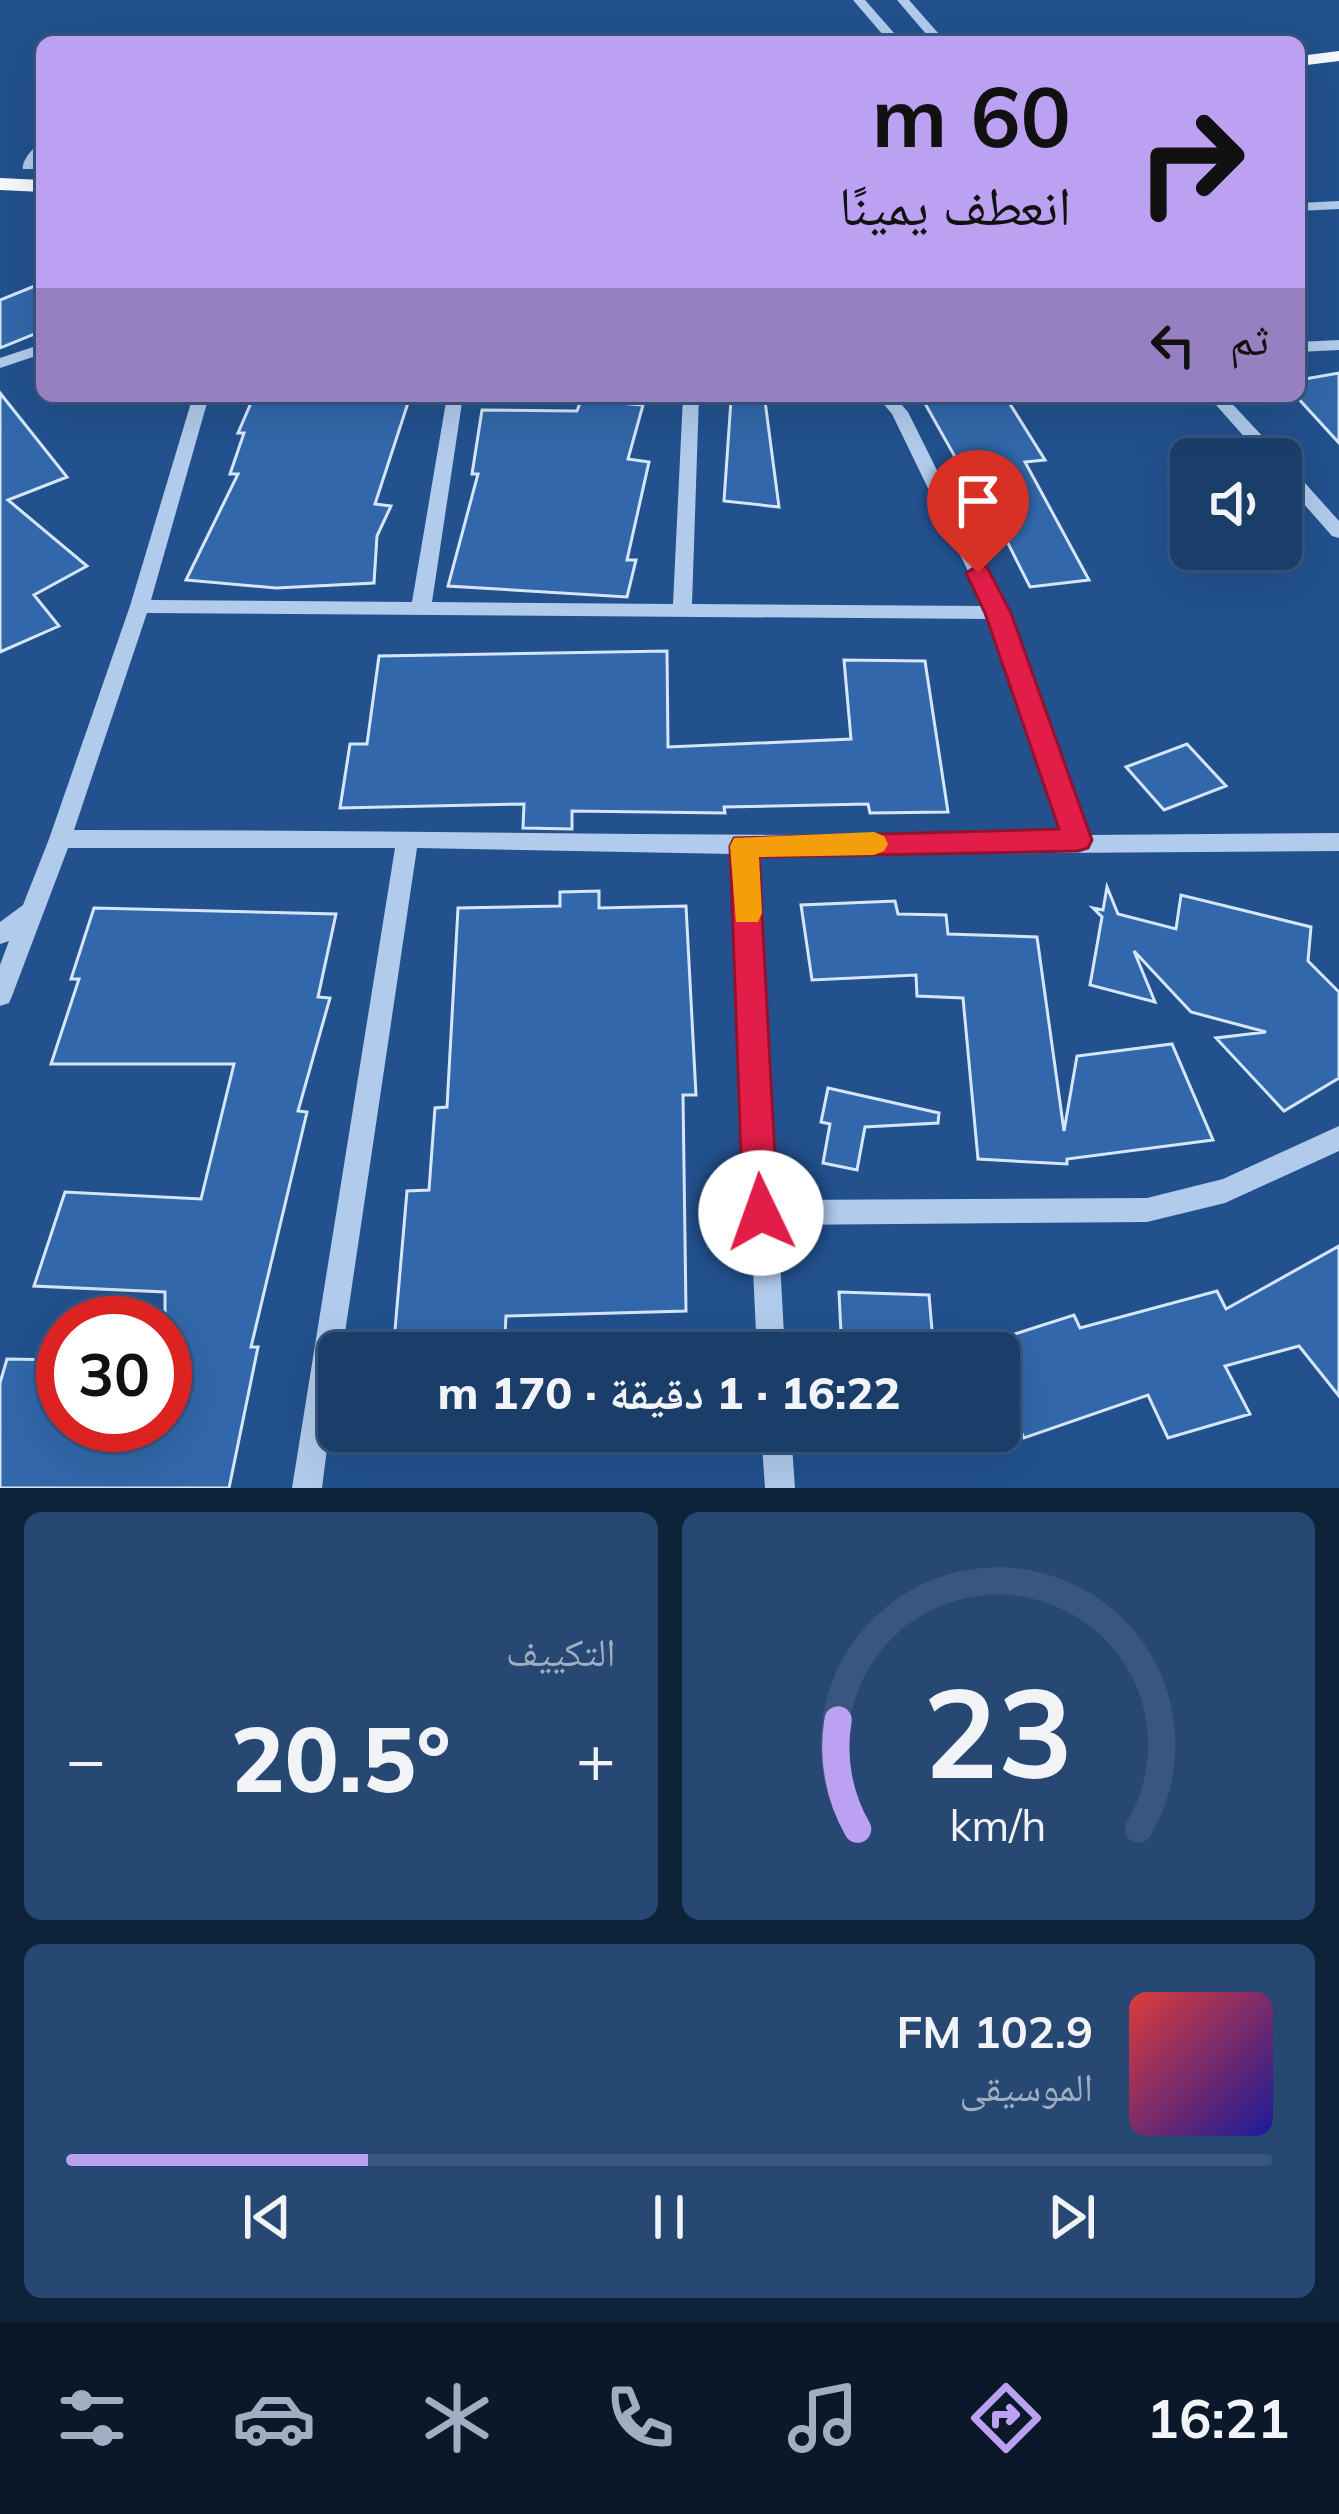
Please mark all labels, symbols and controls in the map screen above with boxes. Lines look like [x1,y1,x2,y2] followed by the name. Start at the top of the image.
[872,63,1071,168] text: 60 m
[1113,84,1269,240] icon: right
[839,171,1071,239] text: انعطف يمينًا
[1230,310,1269,366] text: ثم
[1140,312,1206,378] icon: left
[1170,438,1302,570] map controls
[1170,438,1302,570] button: sound
[927,450,1029,573] pin
[945,468,1011,534] icon: arrive
[698,1150,824,1276] position arrow
[36,1296,192,1452] speed limit sign: 30
[437,1364,901,1420] text: 16:22 · 1 دقيقة · 170 m
[506,1627,616,1676] text: التكييف
[923,1653,1073,1809] text: 23
[231,1702,451,1815] text: 20.5°
[66,1717,106,1800] text: −
[576,1717,616,1800] text: +
[950,1798,1047,1852] text: km/h
[897,2003,1093,2059] text: 102.9 FM
[960,2062,1093,2111] text: الموسيقى
[234,2184,300,2250] icon: previous
[636,2184,702,2250] icon: pause
[1039,2184,1105,2250] icon: next
[50,2376,134,2460] icon: filters
[232,2376,316,2460] icon: car
[415,2376,499,2460] icon: climate
[598,2376,682,2460] icon: phone
[781,2376,865,2460] icon: music
[964,2376,1048,2460] icon: directions
[1147,2384,1290,2452] text: 16:21

